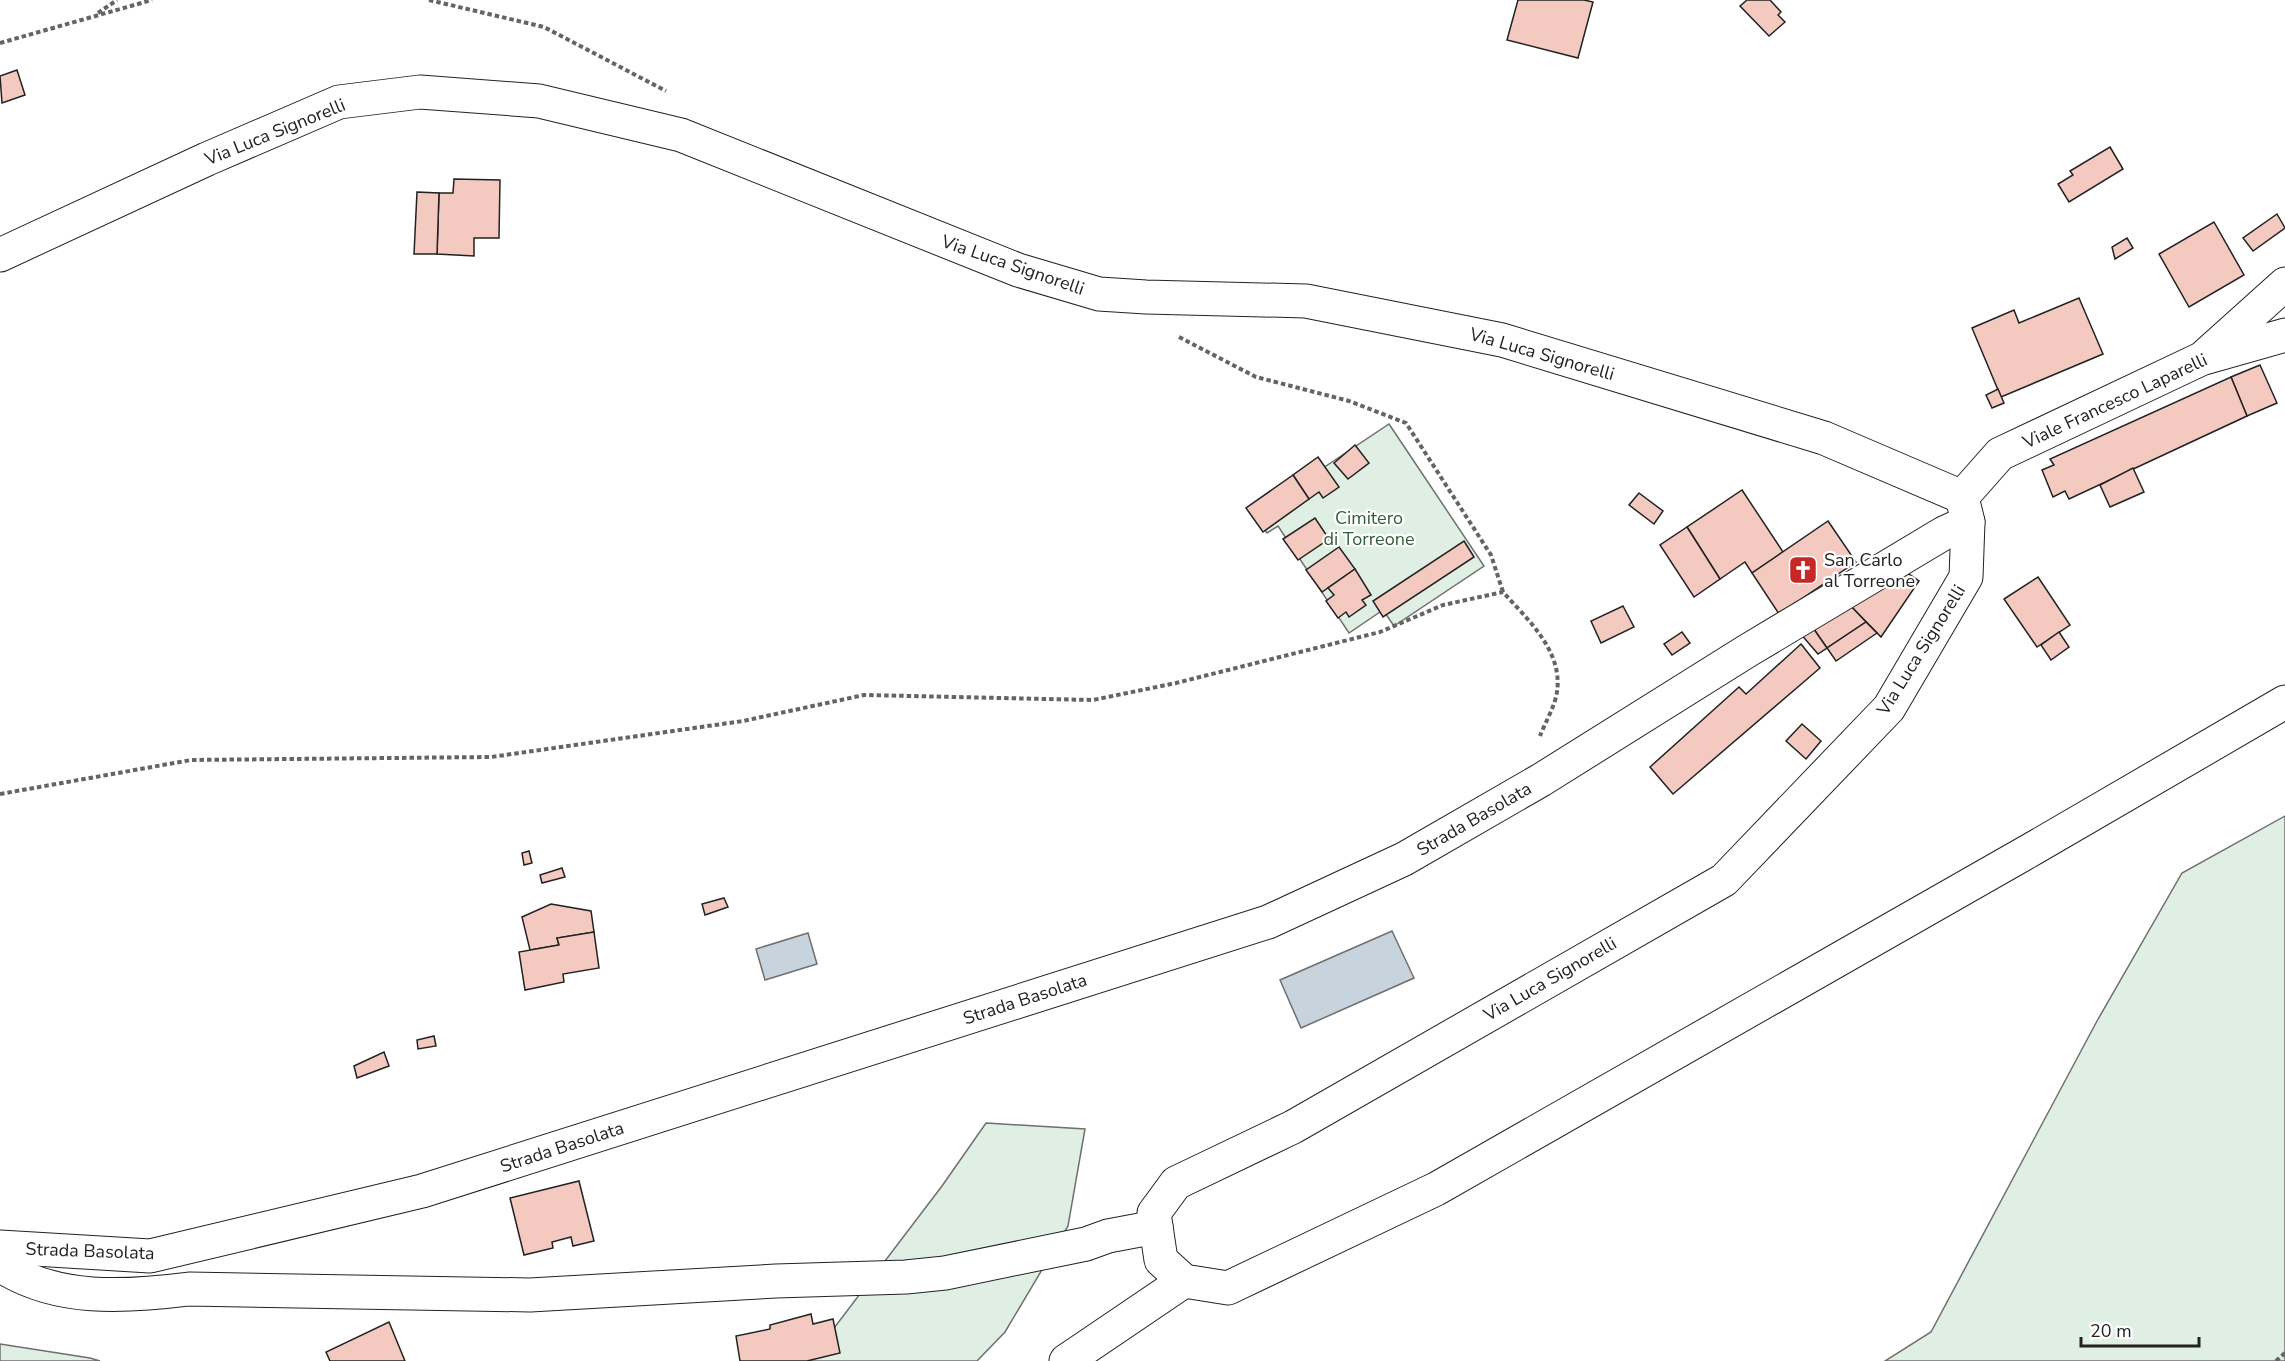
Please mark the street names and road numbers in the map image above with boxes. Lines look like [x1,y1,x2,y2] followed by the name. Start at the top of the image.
[200,93,349,172] street label: Via Luca Signorelli
[937,229,1088,301] street label: Via Luca Signorelli
[1466,322,1617,386] street label: Via Luca Signorelli
[2018,348,2211,455] street label: Viale Francesco Laparelli
[1871,580,1971,721] street label: Via Luca Signorelli
[1412,776,1536,862] street label: Strada Basolata
[1478,931,1621,1027] street label: Via Luca Signorelli
[960,968,1090,1030] street label: Strada Basolata
[497,1116,627,1178] street label: Strada Basolata
[25,1237,155,1265] street label: Strada Basolata

